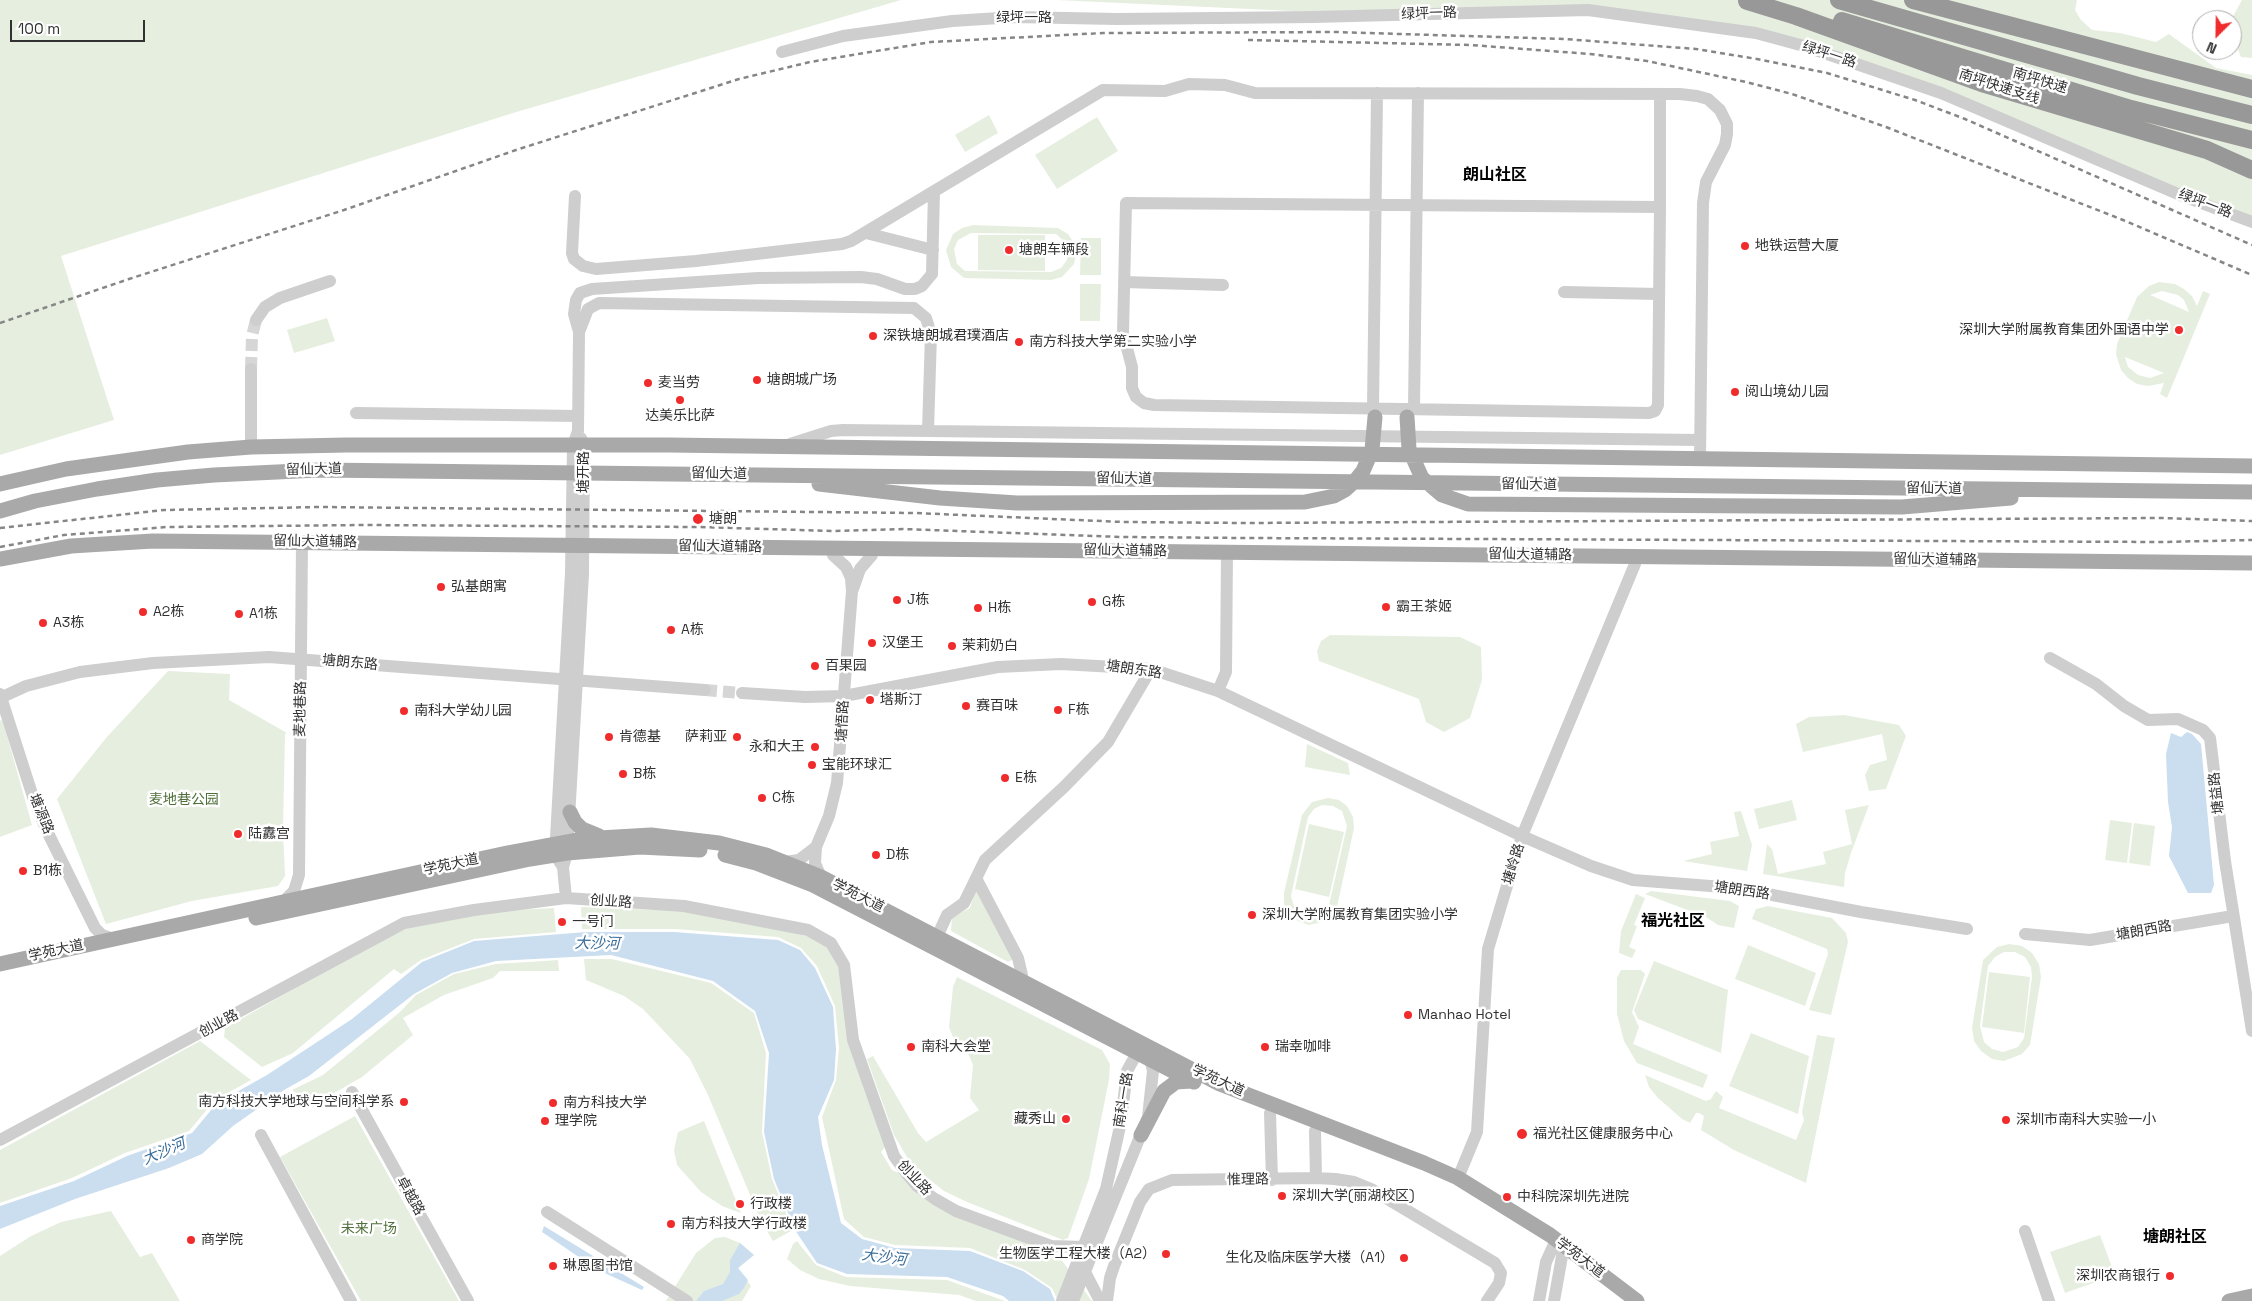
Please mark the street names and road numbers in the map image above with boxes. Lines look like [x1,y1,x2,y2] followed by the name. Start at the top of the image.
[1401,5,1457,23] street label: 绿坪一路
[996,10,1052,26] street label: 绿坪一路
[1800,38,1858,72] street label: 绿坪一路
[2011,65,2069,97] street label: 南坪快速
[1956,66,2042,108] street label: 南坪快速支线
[2176,186,2234,222] street label: 绿坪一路
[576,451,592,493] street label: 塘开路
[286,461,342,479] street label: 留仙大道
[691,465,747,483] street label: 留仙大道
[1096,470,1152,488] street label: 留仙大道
[1501,476,1557,494] street label: 留仙大道
[1906,480,1962,498] street label: 留仙大道
[273,533,357,551] street label: 留仙大道辅路
[678,538,762,556] street label: 留仙大道辅路
[1083,542,1167,560] street label: 留仙大道辅路
[1488,546,1572,564] street label: 留仙大道辅路
[1893,551,1977,569] street label: 留仙大道辅路
[321,652,379,674] street label: 塘朗东路
[1105,658,1163,682] street label: 塘朗东路
[292,681,310,737] street label: 麦地巷路
[834,700,852,742] street label: 塘悟路
[2206,771,2228,815] street label: 塘益路
[25,791,57,837] street label: 塘源路
[1500,841,1528,887] street label: 塘岭路
[422,851,480,879] street label: 学苑大道
[829,876,887,916] street label: 学苑大道
[1713,879,1771,903] street label: 塘朗西路
[589,892,633,912] street label: 创业路
[2115,918,2173,944] street label: 塘朗西路
[27,937,85,965] street label: 学苑大道
[197,1007,241,1041] street label: 创业路
[1189,1062,1247,1100] street label: 学苑大道
[1111,1071,1137,1129] street label: 南科一路
[894,1157,934,1199] street label: 创业路
[1227,1171,1269,1189] street label: 惟理路
[392,1174,428,1218] street label: 卓越路
[1553,1234,1607,1282] street label: 学苑大道

